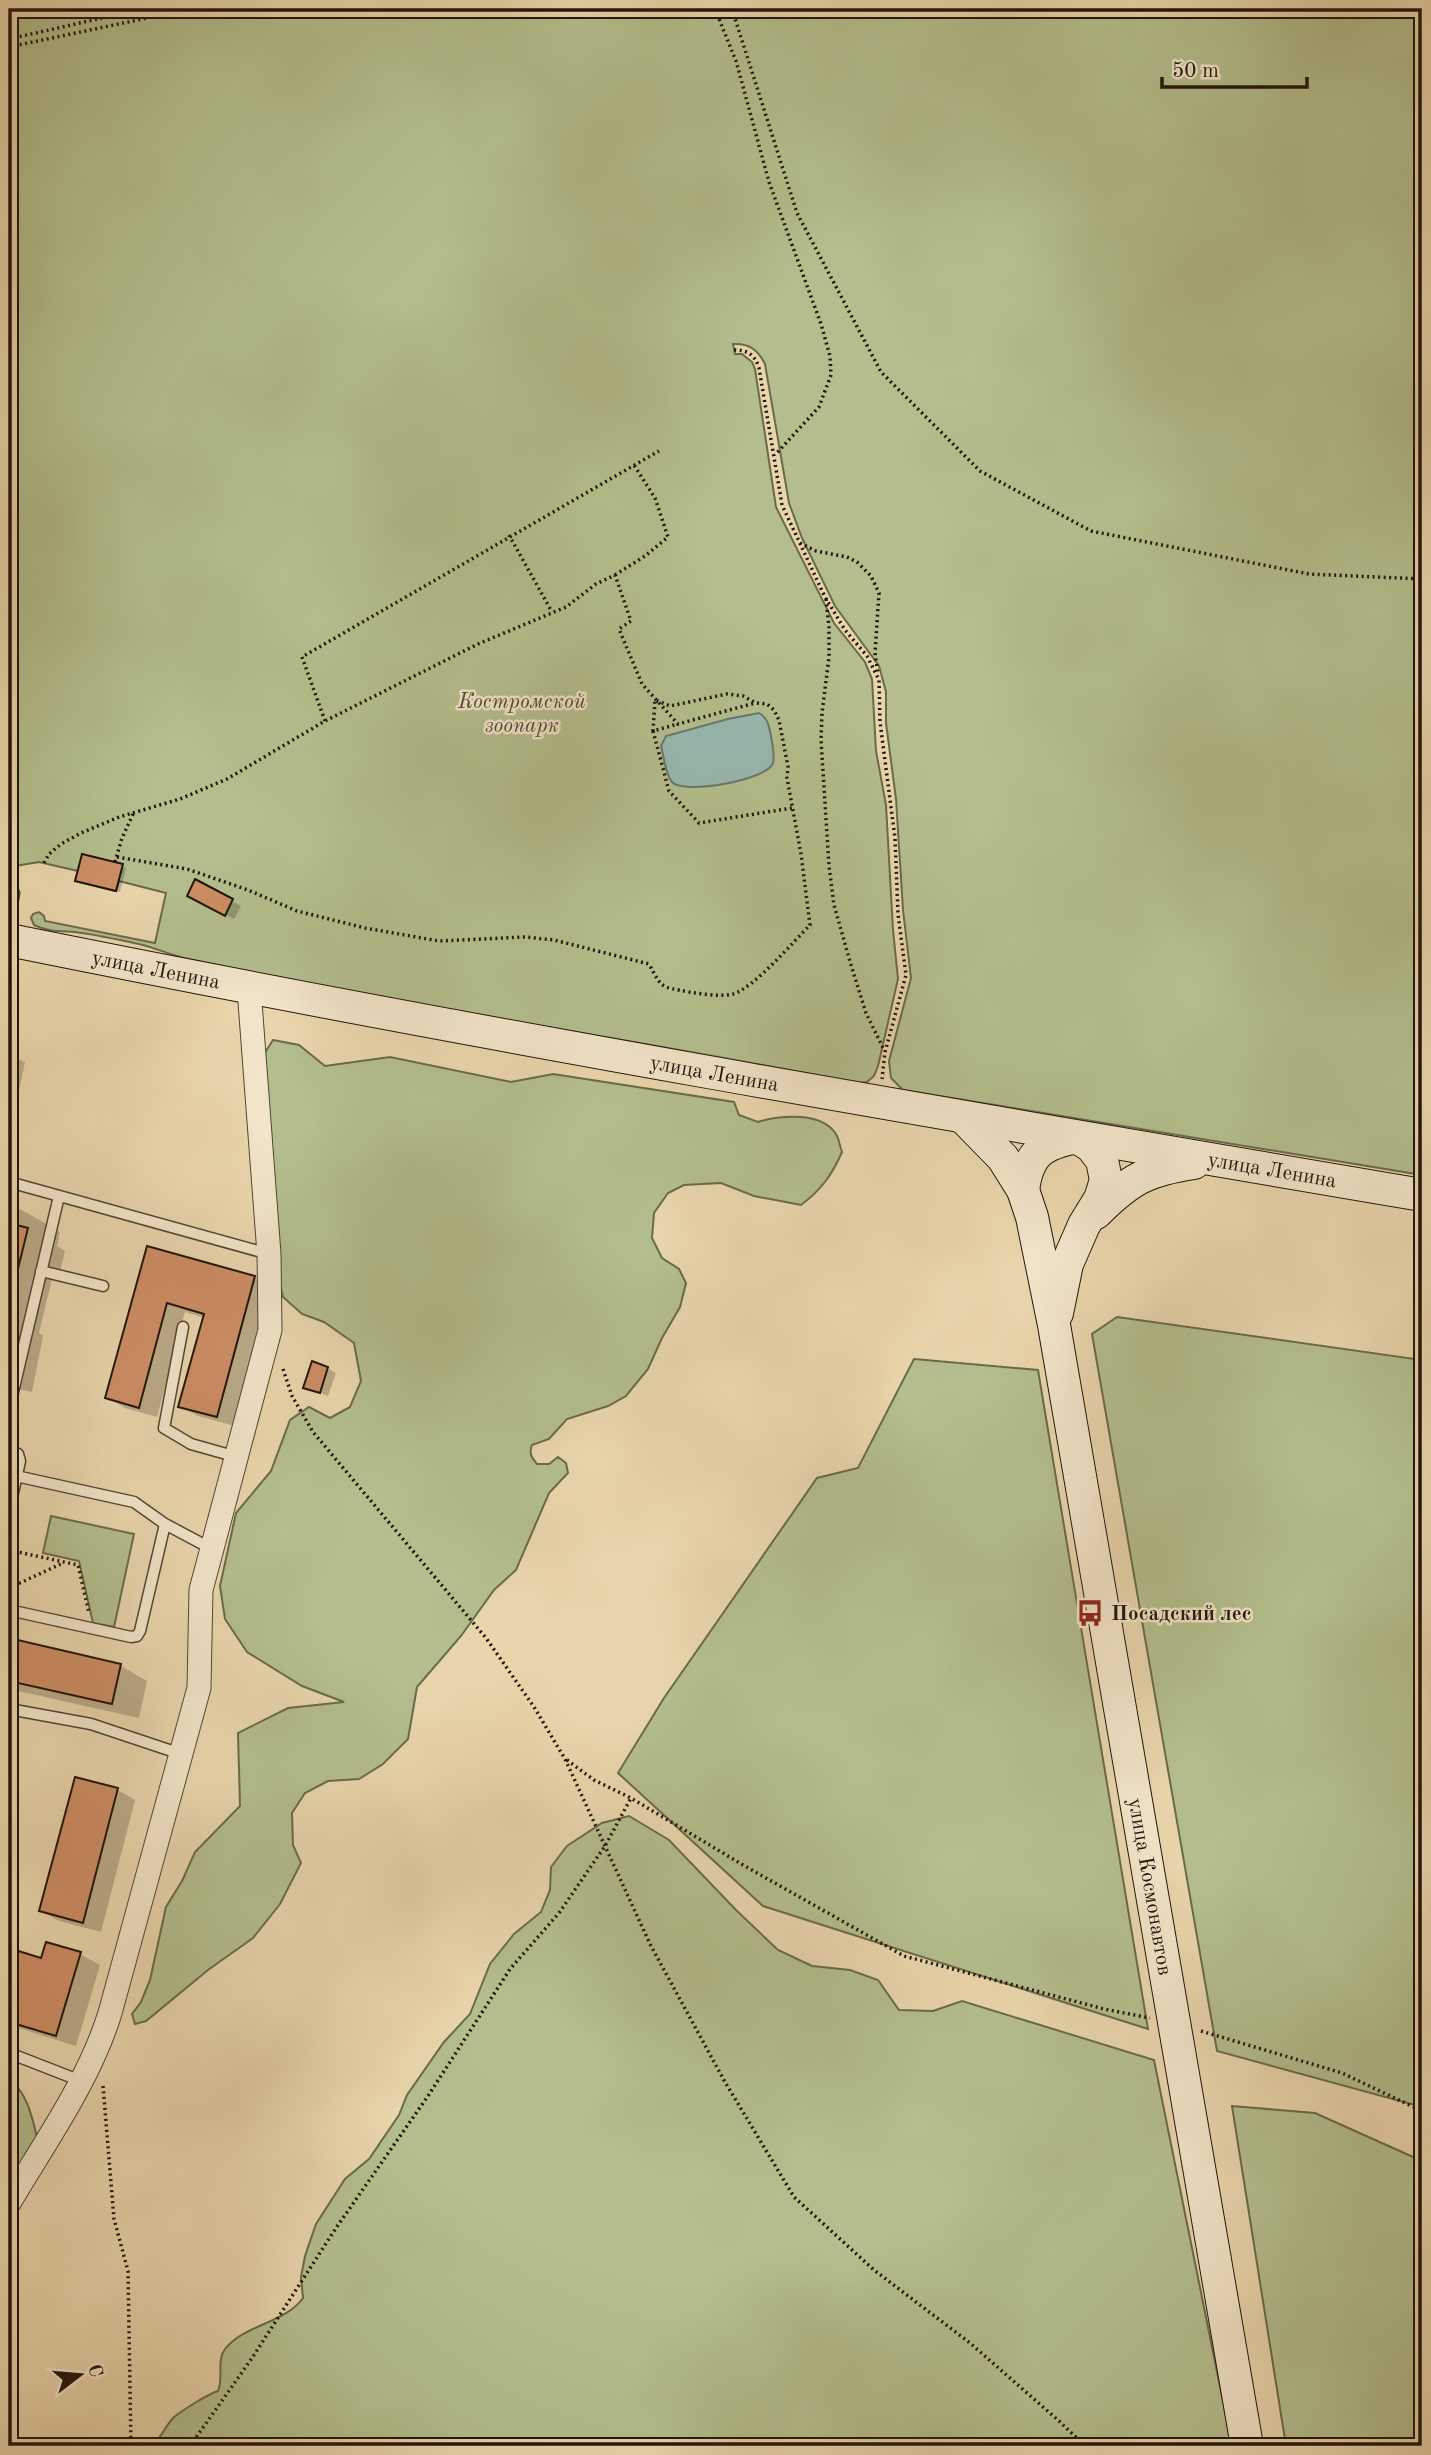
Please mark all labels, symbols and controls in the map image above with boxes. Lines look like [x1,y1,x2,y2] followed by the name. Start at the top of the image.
[1162,46,1307,90] scale bar
[1172,61,1219,82] text: 50 m
[457,692,586,737] park label: Костромской зоопарк
[90,948,222,994] street label: улица Ленина
[648,1053,780,1096] street label: улица Ленина
[1206,1150,1338,1192] street label: улица Ленина
[1075,1598,1105,1628] bus stop icon: Посадский лес
[1111,1604,1252,1625] place label: Посадский лес
[1124,1796,1175,1977] street label: улица Космонавтов
[46,2340,116,2410] north arrow
[83,2362,105,2380] text: С

